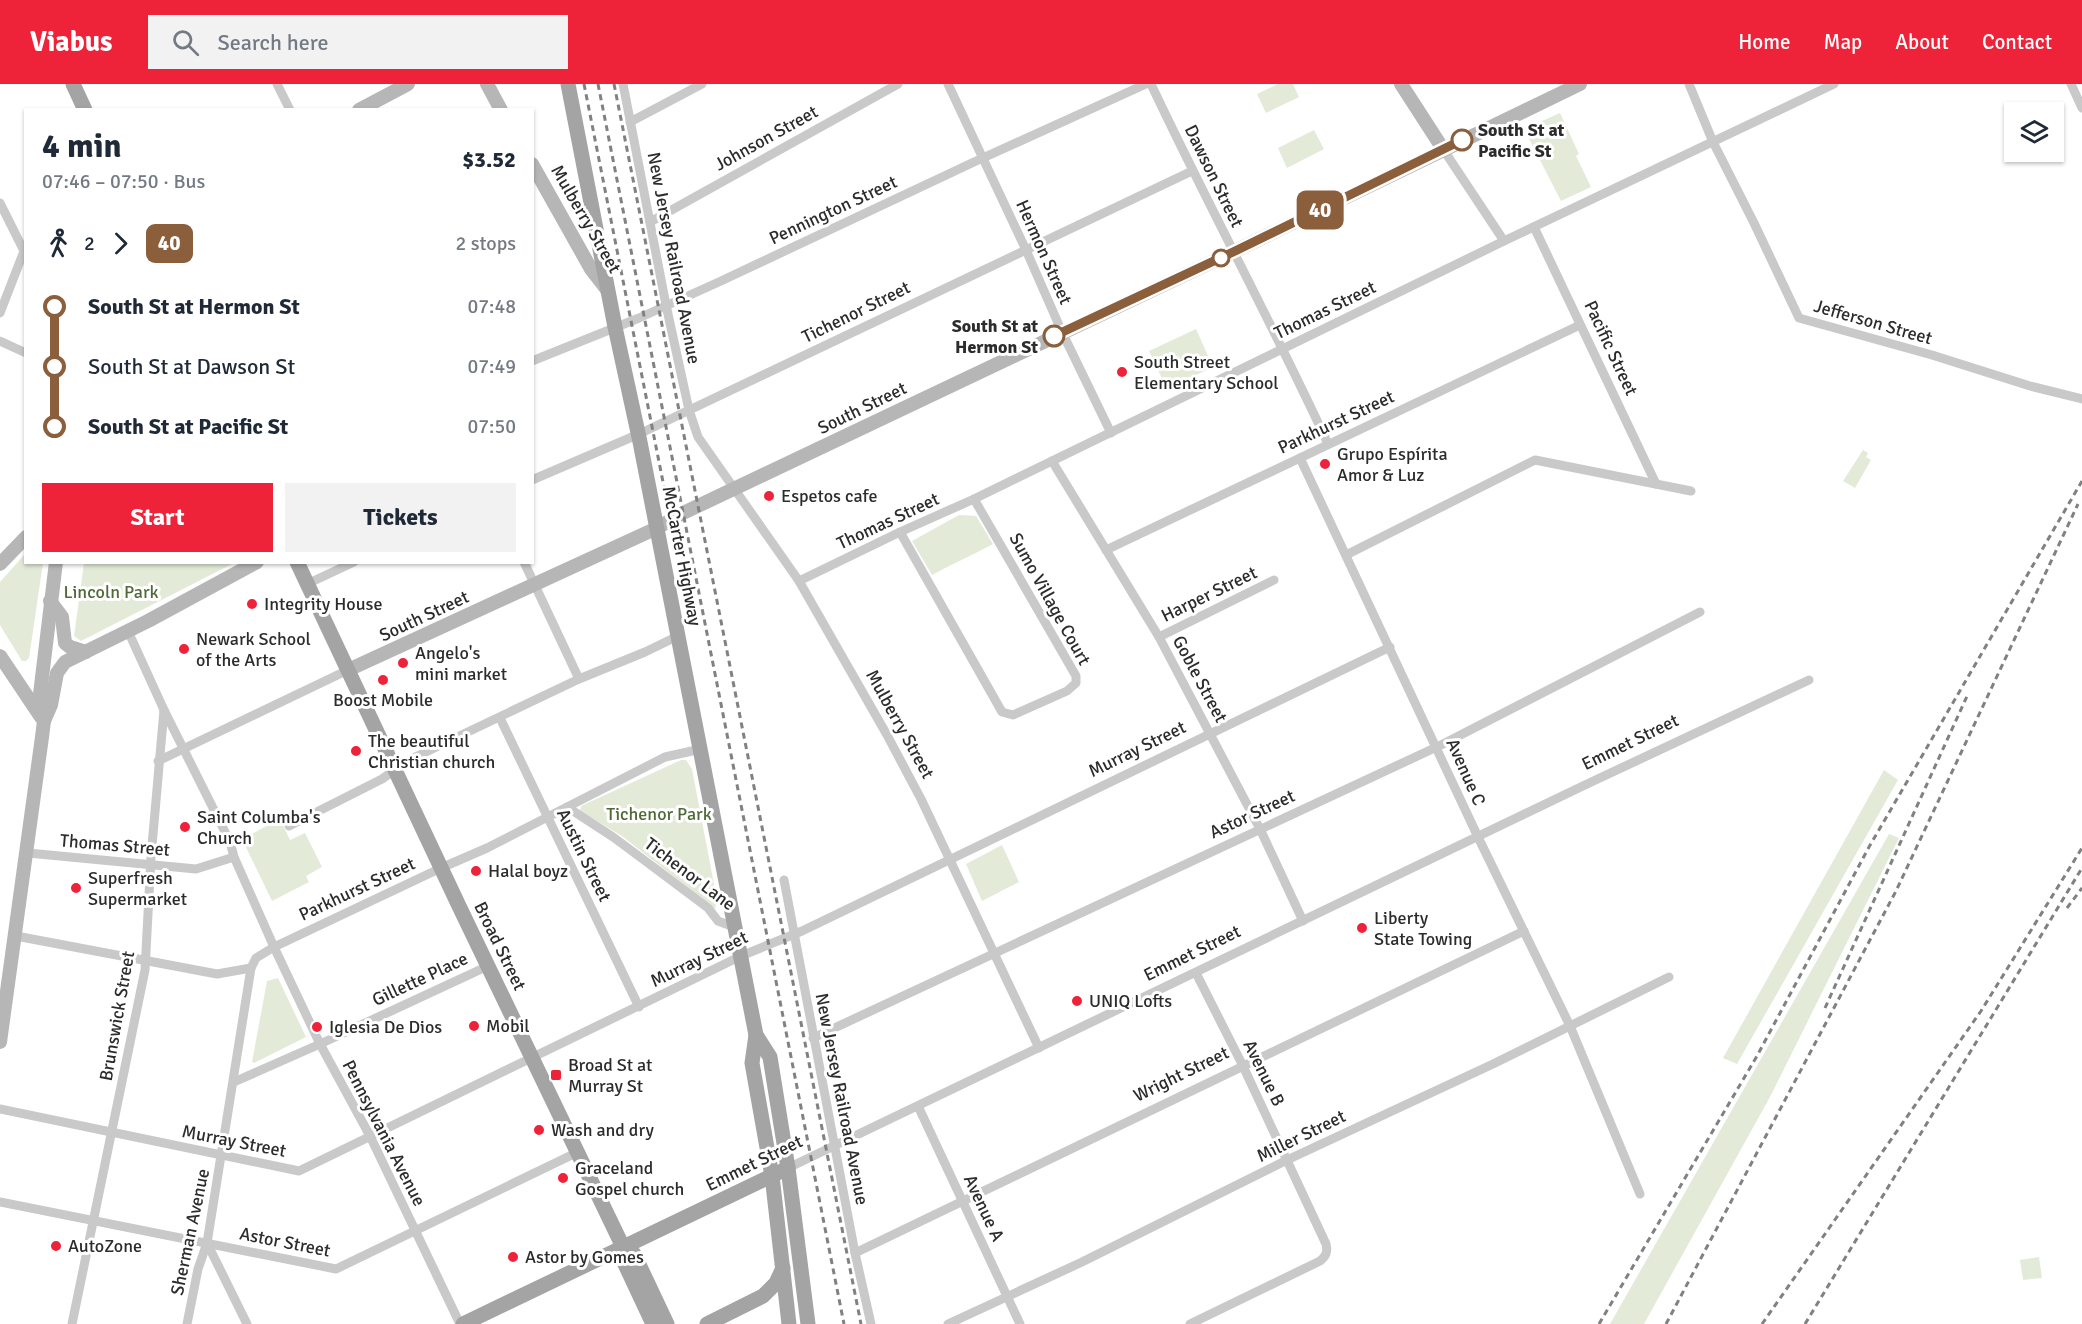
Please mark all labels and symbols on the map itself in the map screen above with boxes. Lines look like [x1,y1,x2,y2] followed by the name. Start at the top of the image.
[710,101,822,175] street label: Johnson Street
[1478,119,1565,162] place label: South St at Pacific St
[1180,121,1248,231] street label: Dawson Street
[1451,129,1473,151] marker: South St at Pacific St
[643,150,705,366] street label: New Jersey Railroad Avenue
[546,161,626,277] street label: Mulberry Street
[765,171,901,249] street label: Pennington Street
[1293,190,1347,230] line badge: 40
[1011,196,1077,308] street label: Hermon Street
[1212,249,1230,267] unlabelled marker
[798,276,914,348] street label: Tichenor Street
[1271,276,1379,344] street label: Thomas Street
[1811,295,1935,349] street label: Jefferson Street
[1579,297,1643,399] street label: Pacific Street
[952,315,1038,358] place label: South St at Hermon St
[1043,325,1065,347] marker: South St at Hermon St
[1134,351,1279,394] place label: South Street Elementary School
[1115,365,1129,379] marker: South Street Elementary School
[814,377,910,439] street label: South Street
[1274,385,1398,459] street label: Parkhurst Street
[1337,443,1448,486] place label: Grupo Espírita Amor & Luz
[1318,457,1332,471] marker: Grupo Espírita Amor & Luz
[658,484,706,628] street label: McCarter Highway
[781,485,877,507] place label: Espetos cafe
[833,488,943,554] street label: Thomas Street
[762,489,776,503] marker: Espetos cafe
[1005,529,1095,669] street label: Sumo Village Court
[1157,561,1261,627] street label: Harper Street
[63,581,159,603] park label: Lincoln Park
[376,586,472,646] street label: South Street
[264,593,382,615] place label: Integrity House
[245,597,259,611] marker: Integrity House
[196,628,311,671] place label: Newark School of the Arts
[1168,632,1232,726] street label: Goble Street
[177,642,191,656] marker: Newark School of the Arts
[415,642,507,685] place label: Angelo's mini market
[396,656,410,670] marker: Angelo's mini market
[861,666,939,782] street label: Mulberry Street
[376,673,390,687] marker: Boost Mobile
[333,689,433,711] place label: Boost Mobile
[1578,709,1682,775] street label: Emmet Street
[1085,716,1189,782] street label: Murray Street
[368,730,495,773] place label: The beautiful Christian church
[1441,735,1491,809] street label: Avenue C
[349,744,363,758] marker: The beautiful Christian church
[1206,785,1298,843] street label: Astor Street
[606,803,712,825] park label: Tichenor Park
[552,805,616,905] street label: Austin Street
[197,806,321,849] place label: Saint Columba's Church
[178,820,192,834] marker: Saint Columba's Church
[59,829,171,861] street label: Thomas Street
[640,833,740,915] street label: Tichenor Lane
[295,852,419,926] street label: Parkhurst Street
[488,860,568,882] place label: Halal boyz
[469,864,483,878] marker: Halal boyz
[88,867,187,910] place label: Superfresh Supermarket
[69,881,83,895] marker: Superfresh Supermarket
[469,898,531,994] street label: Broad Street
[1374,907,1472,950] place label: Liberty State Towing
[1140,920,1244,986] street label: Emmet Street
[1355,921,1369,935] marker: Liberty State Towing
[647,926,751,992] street label: Murray Street
[369,947,471,1011] street label: Gillette Place
[95,949,139,1083] street label: Brunswick Street
[1089,990,1172,1012] place label: UNIQ Lofts
[811,991,873,1207] street label: New Jersey Railroad Avenue
[1070,994,1084,1008] marker: UNIQ Lofts
[486,1015,530,1037] place label: Mobil
[329,1016,442,1038] place label: Iglesia De Dios
[467,1019,481,1033] marker: Mobil
[310,1020,324,1034] marker: Iglesia De Dios
[1239,1036,1290,1110] street label: Avenue B
[1130,1041,1232,1107] street label: Wright Street
[568,1054,652,1097] place label: Broad St at Murray St
[338,1056,430,1210] street label: Pennsylvania Avenue
[549,1068,563,1082] marker: Broad St at Murray St
[1253,1105,1349,1167] street label: Miller Street
[551,1119,654,1141] place label: Wash and dry
[180,1120,288,1162] street label: Murray Street
[532,1123,546,1137] marker: Wash and dry
[702,1130,806,1196] street label: Emmet Street
[575,1157,684,1200] place label: Graceland Gospel church
[166,1167,214,1297] street label: Sherman Avenue
[556,1171,570,1185] marker: Graceland Gospel church
[959,1171,1009,1245] street label: Avenue A
[238,1222,332,1262] street label: Astor Street
[68,1235,142,1257] place label: AutoZone
[49,1239,63,1253] marker: AutoZone
[525,1246,644,1268] place label: Astor by Gomes
[506,1250,520,1264] marker: Astor by Gomes

